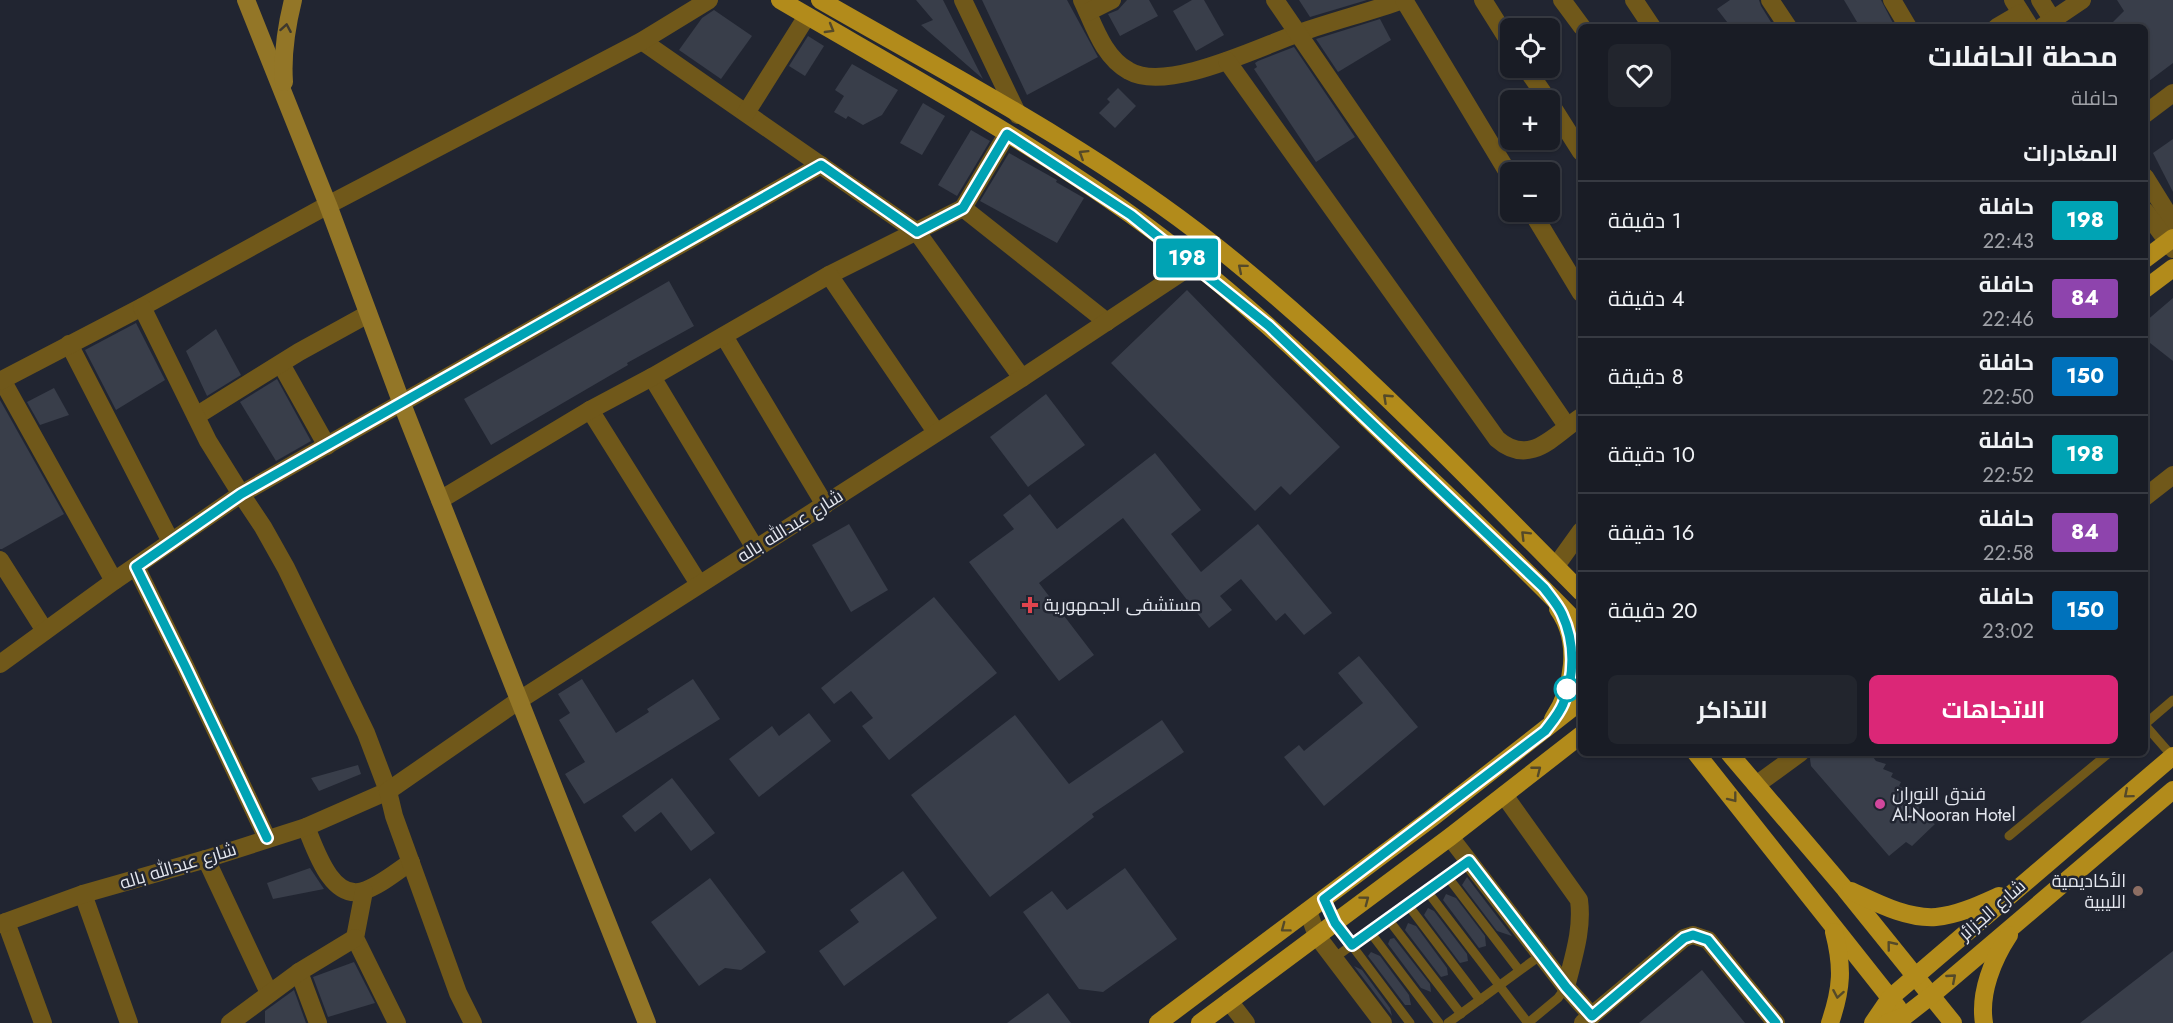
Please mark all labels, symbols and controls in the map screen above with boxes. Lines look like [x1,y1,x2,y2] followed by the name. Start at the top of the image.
[1500,18,1560,222] map controls
[1500,18,1560,78] button: locate
[824,22,835,34] one-way arrow
[279,23,292,33] one-way arrow
[1928,36,2118,77] text: محطة الحافلات
[1608,44,1671,107] button: heart
[2071,84,2118,113] text: حافلة
[1500,90,1560,150] button: +
[2023,137,2118,169] text: المغادرات
[1079,150,1089,162] one-way arrow
[1500,162,1560,222] button: −
[1979,190,2034,222] text: حافلة
[1608,204,1682,236] text: 1 دقيقة
[2066,205,2104,235] text: 198
[1983,227,2034,256] text: 22:43
[1152,238,1222,278] line badge: 198
[1168,243,1206,273] text: 198
[1237,264,1248,275] one-way arrow
[1979,268,2034,300] text: حافلة
[1608,282,1685,314] text: 4 دقيقة
[2071,283,2099,313] text: 84
[1982,305,2034,334] text: 22:46
[1979,346,2034,378] text: حافلة
[1608,360,1684,392] text: 8 دقيقة
[2066,361,2104,391] text: 150
[1982,383,2034,412] text: 22:50
[1383,394,1393,405] one-way arrow
[1979,424,2034,456] text: حافلة
[1608,438,1695,470] text: 10 دقيقة
[2066,439,2104,469] text: 198
[1983,461,2034,490] text: 22:52
[732,483,848,569] street label: شارع عبدالله باله
[1979,502,2034,534] text: حافلة
[1608,516,1694,548] text: 16 دقيقة
[2071,517,2099,547] text: 84
[1521,532,1532,543] one-way arrow
[1983,539,2034,568] text: 22:58
[1979,580,2034,612] text: حافلة
[1044,592,1201,618] place label: مستشفى الجمهورية
[1608,594,1698,626] text: 20 دقيقة
[2066,595,2104,625] text: 150
[1021,596,1039,614] marker: مستشفى الجمهورية
[1982,617,2034,646] text: 23:02
[1608,675,1857,744] button: التذاكر
[1869,675,2118,744] button: الاتجاهات
[1554,676,1580,702] unlabelled marker
[1530,766,1541,777] one-way arrow
[1892,781,2016,828] place label: فندق النوران Al-Nooran Hotel
[2124,787,2135,798] one-way arrow
[1725,791,1736,802] one-way arrow
[1873,797,1887,811] marker: فندق النوران Al-Nooran Hotel
[117,836,239,896] street label: شارع عبدالله باله
[2052,868,2126,915] place label: الأكاديمية الليبية
[1952,873,2031,947] street label: شارع الجزائر
[2131,884,2145,898] marker: الأكاديمية الليبية
[1358,897,1369,908] one-way arrow
[1280,921,1291,932] one-way arrow
[1887,940,1898,951] one-way arrow
[1945,974,1955,985] one-way arrow
[1832,989,1845,999] one-way arrow

